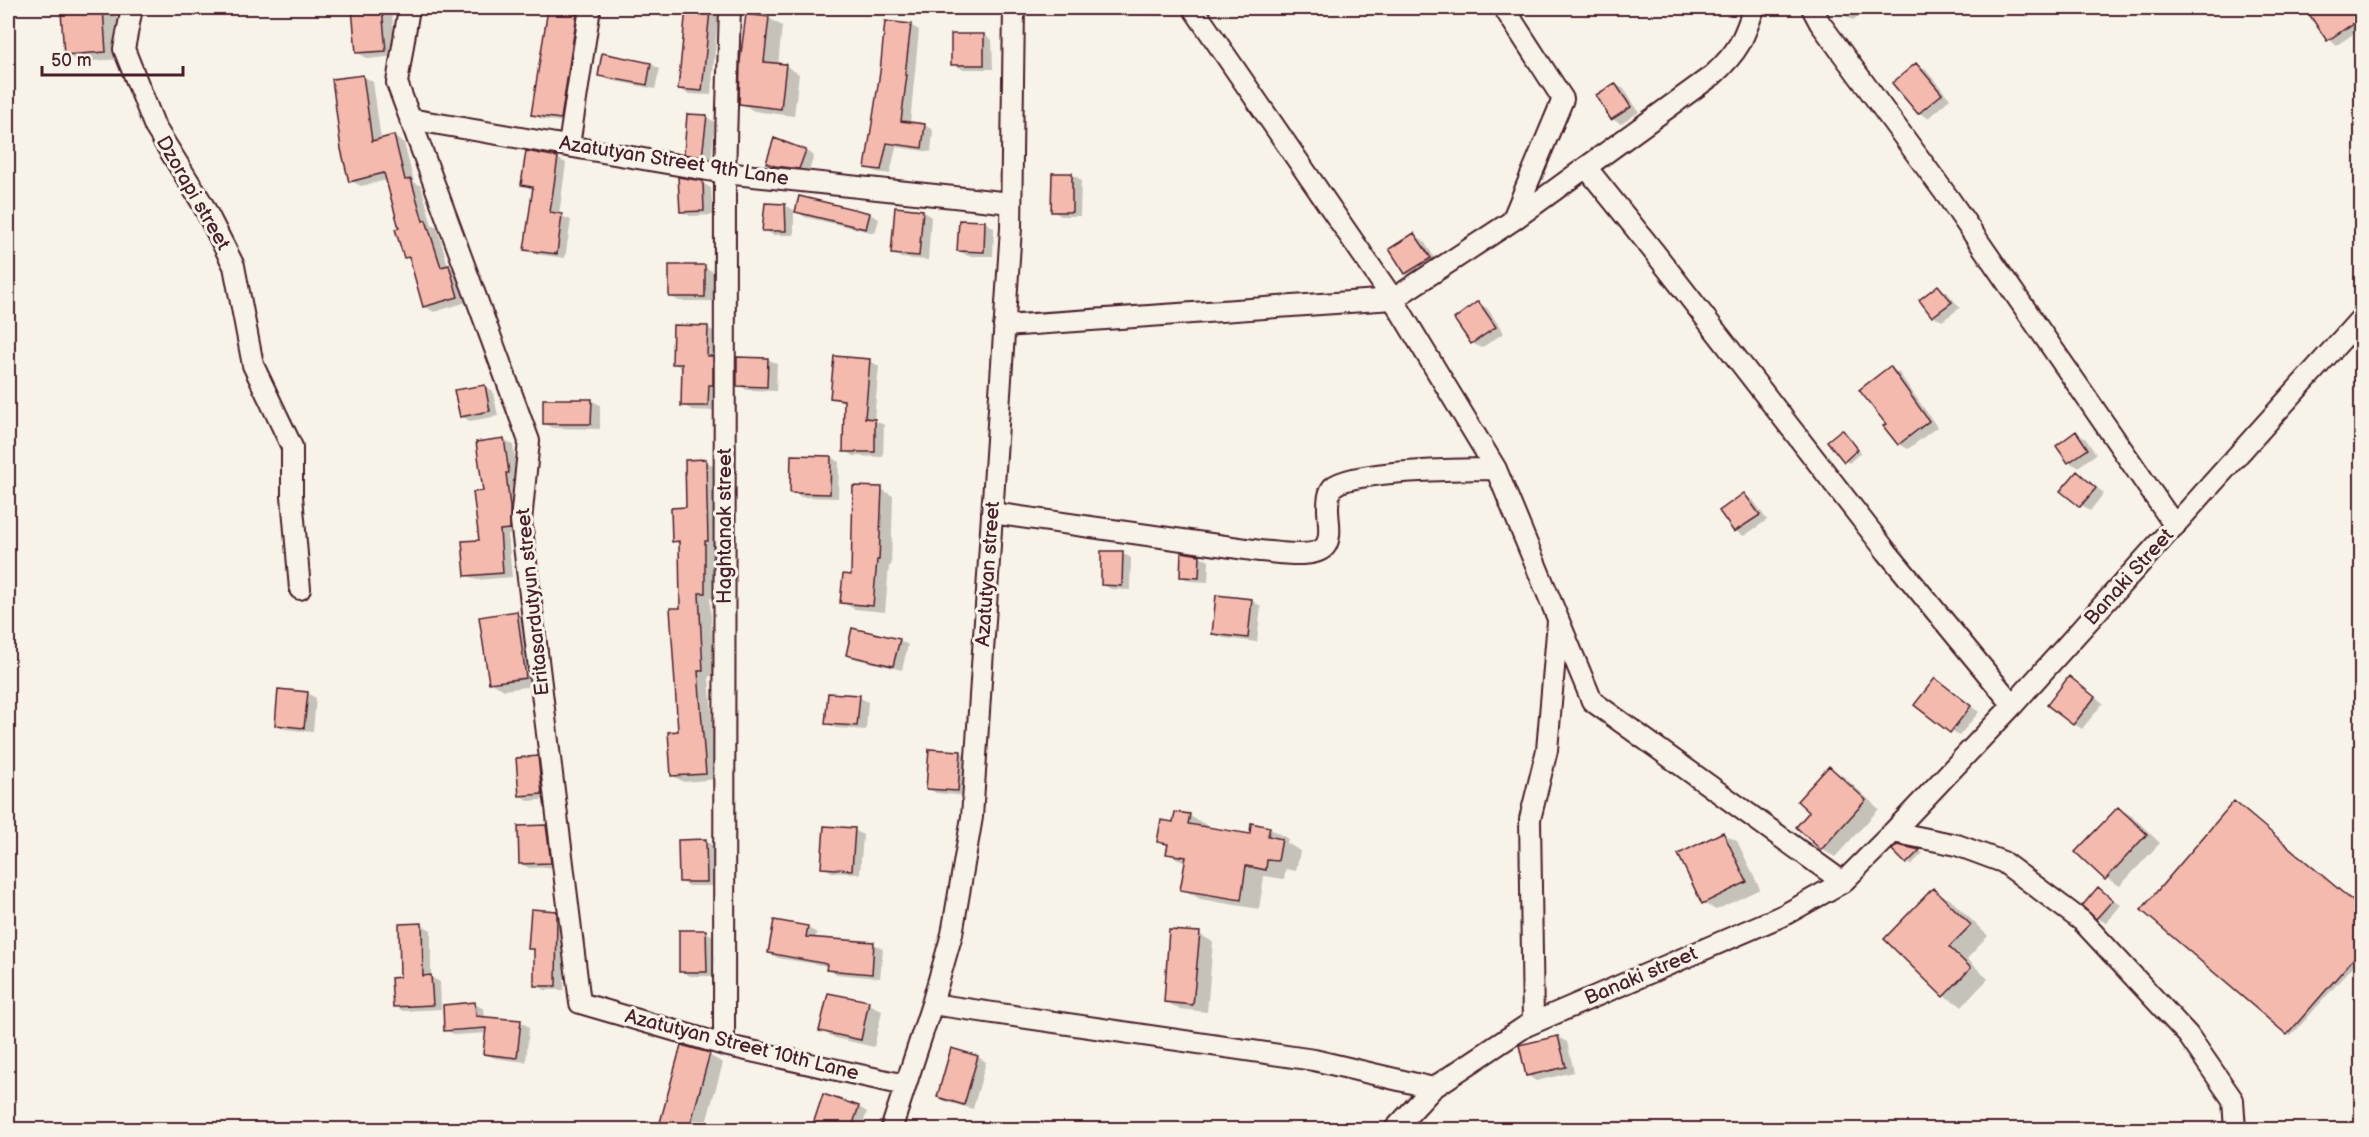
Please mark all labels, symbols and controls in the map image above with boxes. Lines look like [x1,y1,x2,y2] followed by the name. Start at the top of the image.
[42,39,183,77] scale bar
[51,50,92,71] text: 50 m
[557,131,791,191] street label: Azatutyan Street 9th Lane
[151,132,235,254] street label: Dzorapi street
[713,448,737,604] street label: Haghtanak street
[971,501,1005,647] street label: Azatutyan street
[511,507,555,697] street label: Eritasardutyun street
[2079,524,2179,630] street label: Banaki Street
[1581,941,1701,1011] street label: Banaki street
[623,1004,862,1086] street label: Azatutyan Street 10th Lane

